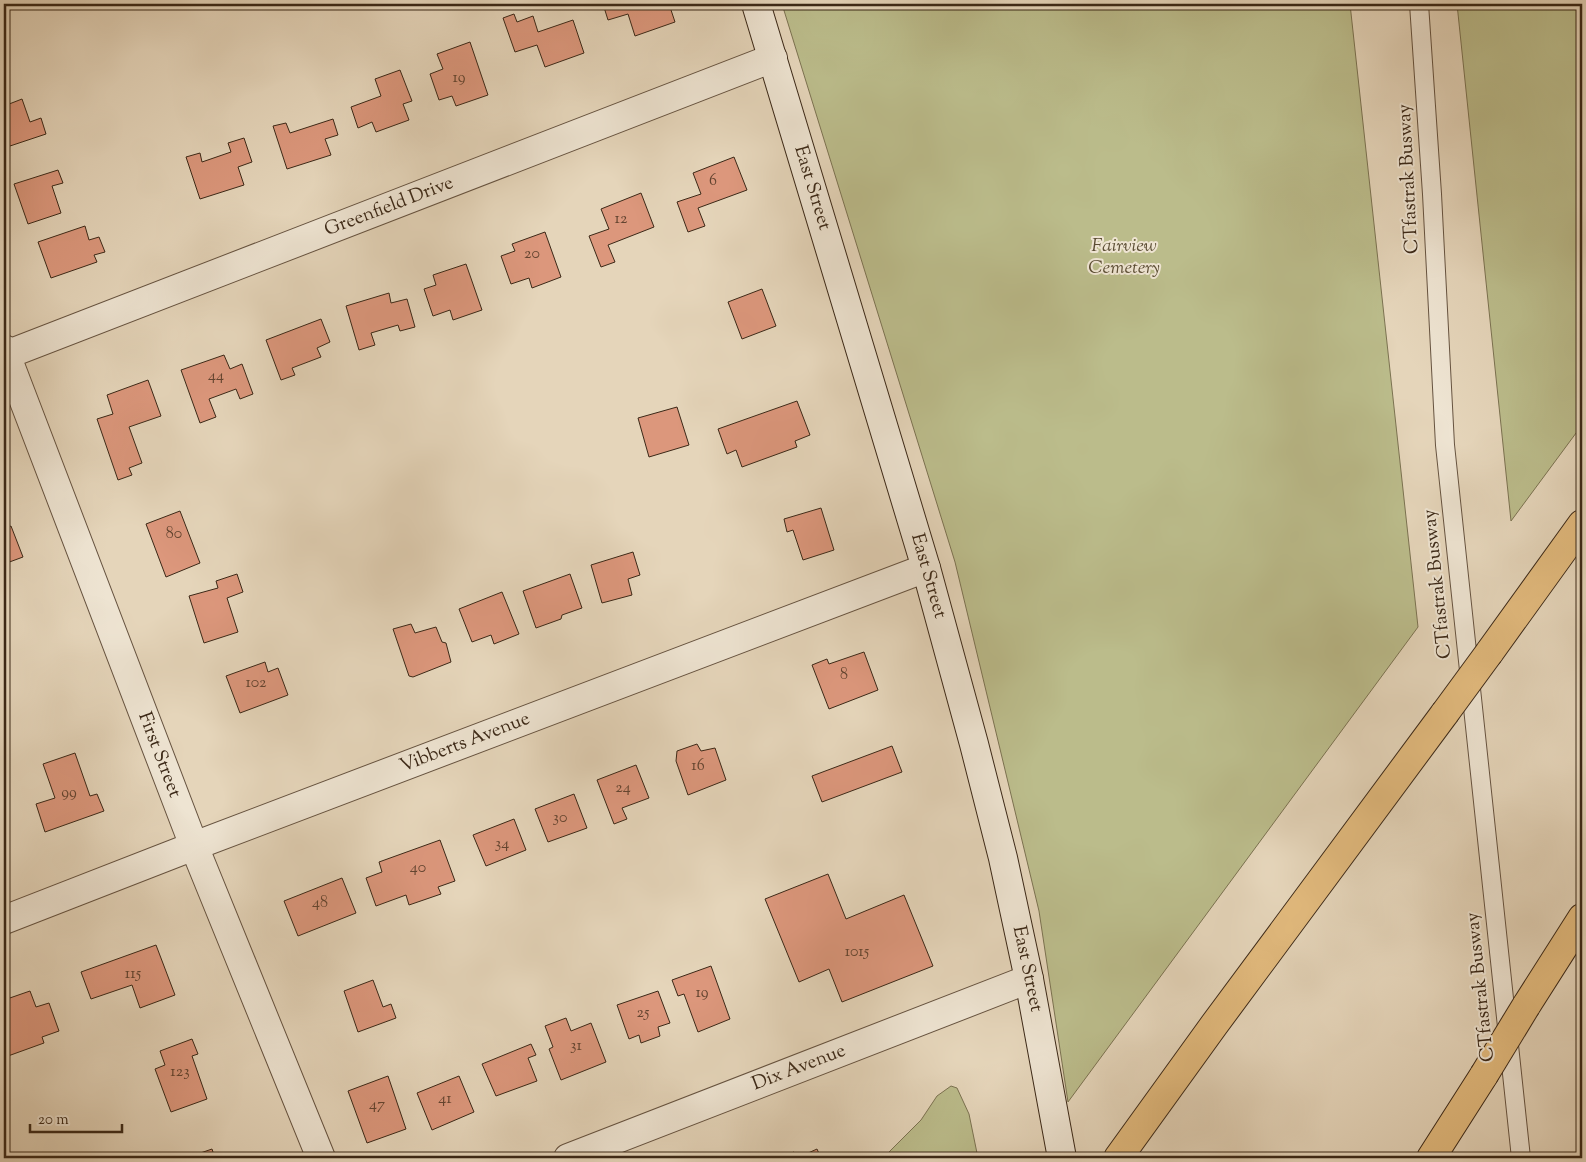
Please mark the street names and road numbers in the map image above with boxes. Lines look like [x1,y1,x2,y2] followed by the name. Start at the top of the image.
[1392,103,1426,255] street label: CTfastrak Busway
[786,142,838,234] street label: East Street
[321,170,458,244] street label: Greenfield Drive
[1417,507,1459,660] street label: CTfastrak Busway
[903,530,953,622] street label: East Street
[396,706,534,780] street label: Vibberts Avenue
[130,708,188,802] street label: First Street
[1460,910,1502,1063] street label: CTfastrak Busway
[1005,923,1049,1015] street label: East Street
[748,1038,850,1098] street label: Dix Avenue

